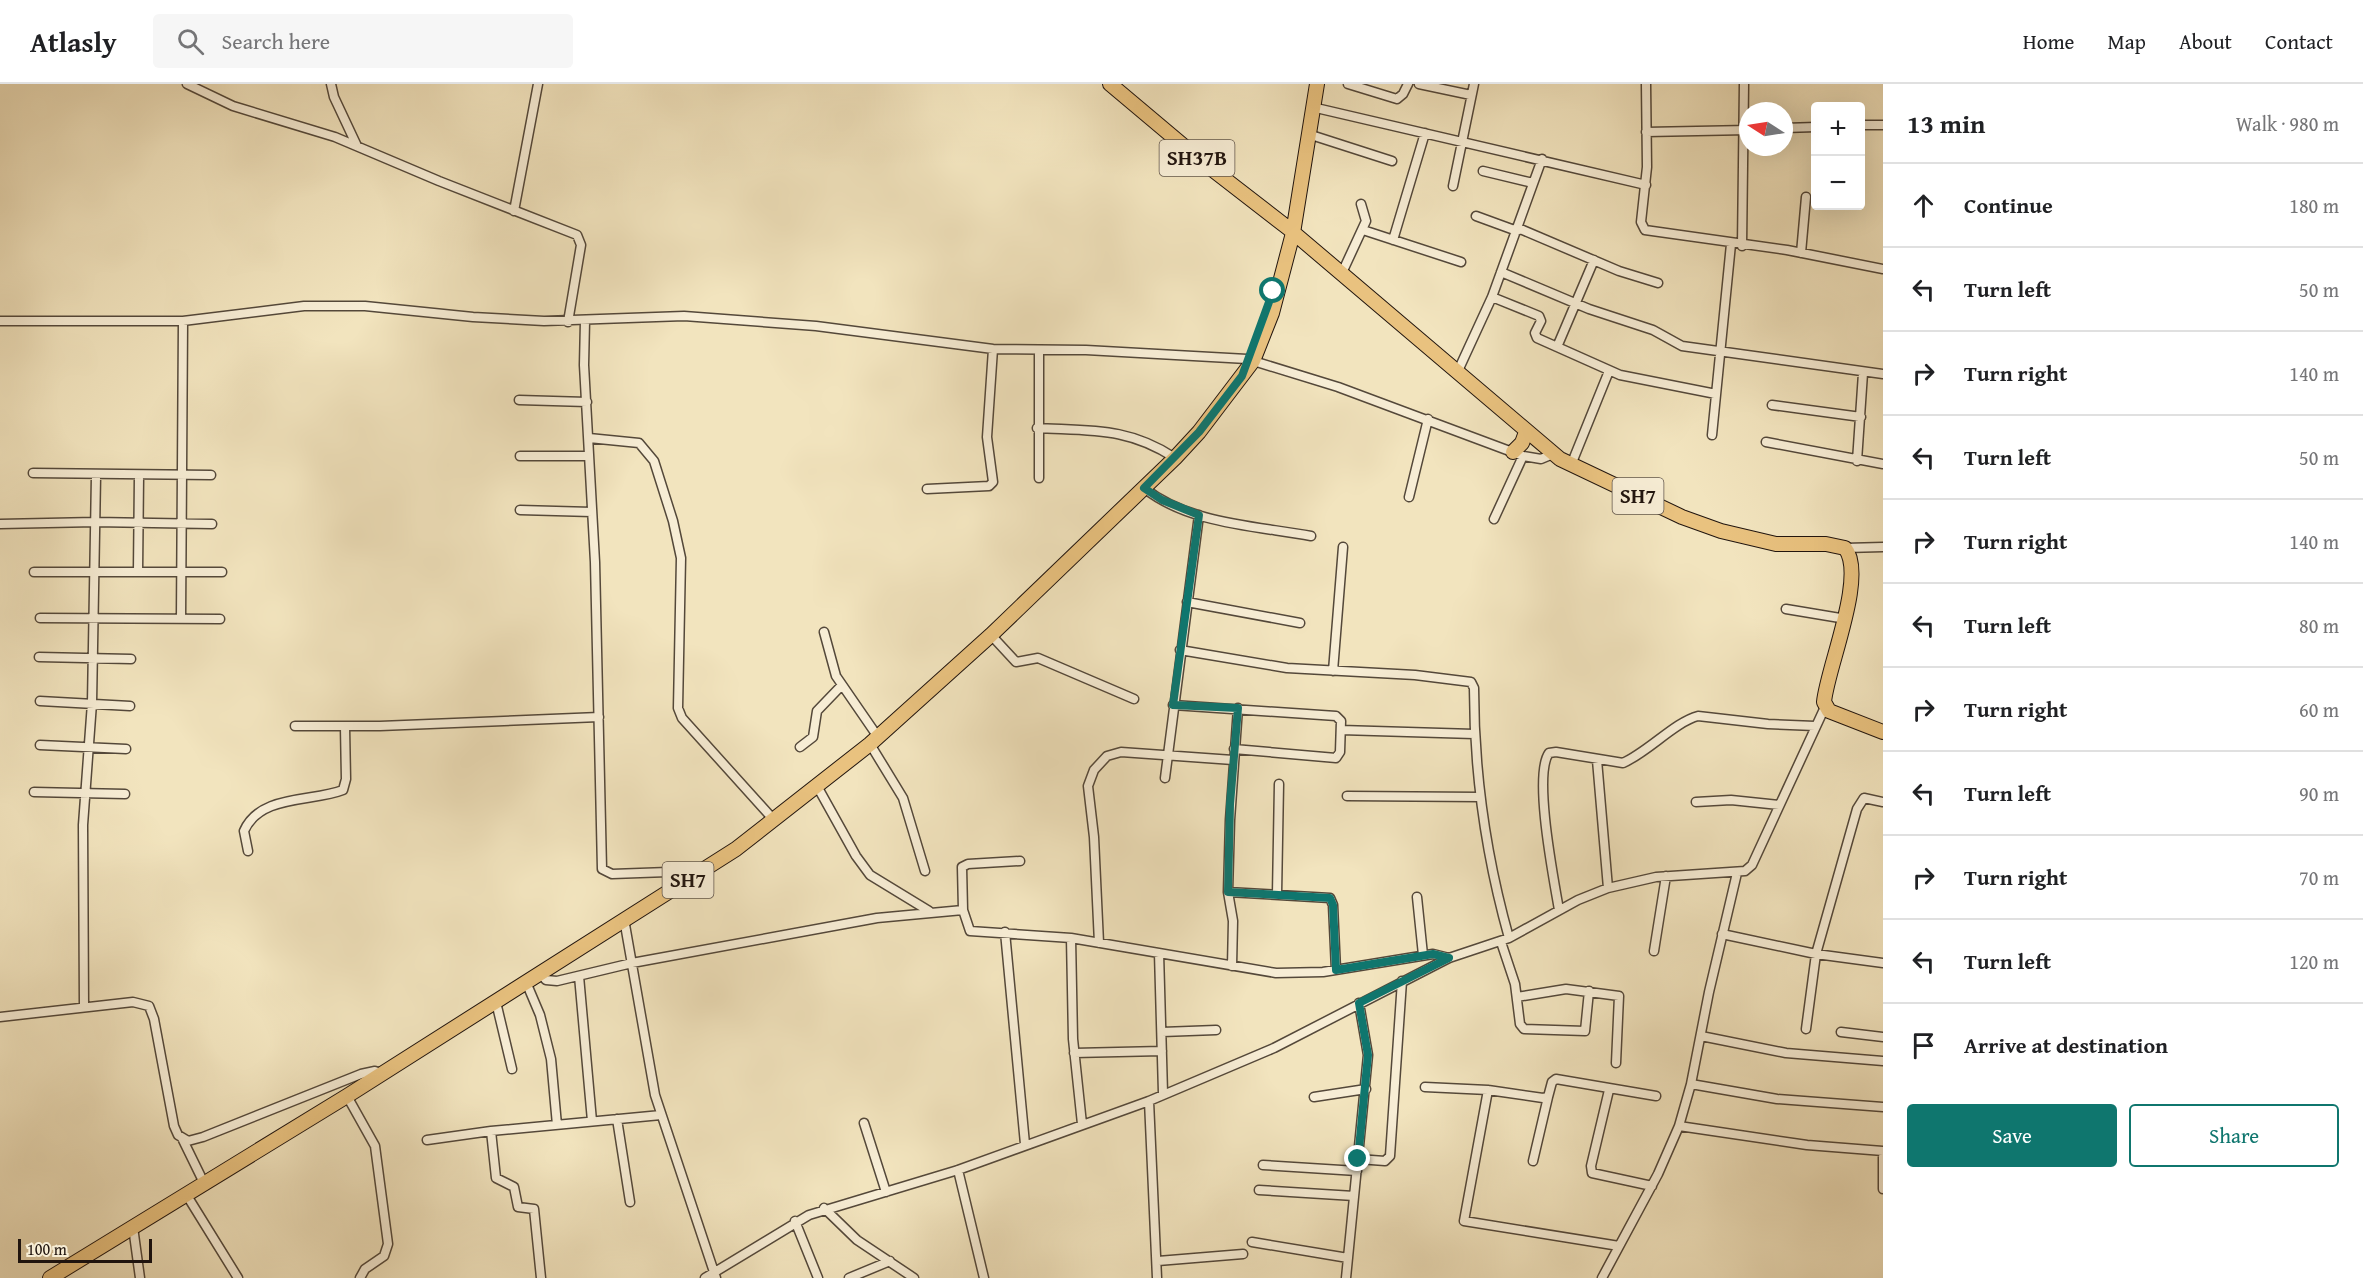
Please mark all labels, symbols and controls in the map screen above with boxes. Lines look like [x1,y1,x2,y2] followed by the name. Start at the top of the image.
[153,14,573,68] search box
[30,21,117,62] text: Atlasly
[174,25,207,58] icon: search
[222,25,330,57] text: Search here
[2023,26,2074,57] text: Home
[2107,26,2146,57] text: Map
[2179,26,2232,57] text: About
[2265,26,2333,57] text: Contact
[1739,102,1793,156] north arrow
[1811,102,1865,210] map controls
[1811,102,1865,156] button: +
[1907,104,1985,143] text: 13 min
[2236,109,2339,138] text: Walk · 980 m
[1160,140,1234,176] road number: SH37B
[1811,156,1865,210] button: −
[1907,189,1940,222] icon: ahead
[1964,189,2053,221] text: Continue
[2289,191,2339,220] text: 180 m
[1907,273,1940,306] icon: left
[1964,273,2051,305] text: Turn left
[2299,275,2339,304] text: 50 m
[1259,277,1285,303] route start
[1907,357,1940,390] icon: right
[1964,357,2067,389] text: Turn right
[2289,359,2339,388] text: 140 m
[1907,441,1940,474] icon: left
[1964,441,2051,473] text: Turn left
[2299,443,2339,472] text: 50 m
[1612,478,1664,514] road number: SH7
[1907,525,1940,558] icon: right
[1964,525,2067,557] text: Turn right
[2289,527,2339,556] text: 140 m
[1907,609,1940,642] icon: left
[1964,609,2051,641] text: Turn left
[2299,611,2339,640] text: 80 m
[1907,693,1940,726] icon: right
[1964,693,2067,725] text: Turn right
[2299,695,2339,724] text: 60 m
[1907,777,1940,810] icon: left
[1964,777,2051,809] text: Turn left
[2299,779,2339,808] text: 90 m
[1907,861,1940,894] icon: right
[1964,861,2067,893] text: Turn right
[662,862,714,898] road number: SH7
[2299,863,2339,892] text: 70 m
[1907,945,1940,978] icon: left
[1964,945,2051,977] text: Turn left
[2289,947,2339,976] text: 120 m
[1907,1029,1940,1062] icon: arrive
[1964,1029,2168,1061] text: Arrive at destination
[1907,1104,2117,1167] button: Save
[2129,1104,2339,1167] button: Share
[1344,1145,1370,1171] route end
[18,1236,152,1264] scale bar
[27,1237,67,1261] text: 100 m

